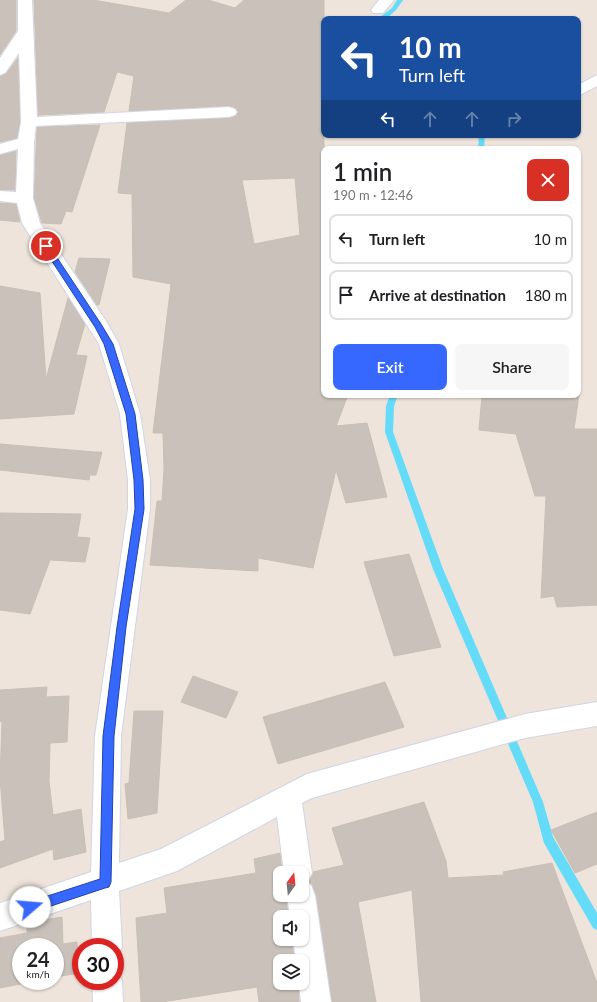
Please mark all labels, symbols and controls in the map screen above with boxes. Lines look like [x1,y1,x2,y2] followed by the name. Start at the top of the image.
[399,30,462,64] text: 10 m
[333,32,385,84] icon: left
[399,64,465,86] text: Turn left
[377,108,399,130] icon: left
[419,108,441,130] icon: ahead
[461,108,483,130] icon: ahead
[503,108,525,130] icon: right
[333,157,392,186] text: 1 min
[527,159,569,201] button: close
[333,187,413,203] text: 190 m · 12:46
[335,228,357,250] icon: left
[29,229,63,263] pin
[369,230,425,248] text: Turn left
[533,230,567,248] text: 10 m
[35,235,57,257] icon: arrive
[335,284,357,306] icon: arrive
[369,286,506,304] text: Arrive at destination
[525,286,567,304] text: 180 m
[333,344,447,390] button: Exit
[455,344,569,390] button: Share
[273,866,309,902] north arrow
[273,866,309,990] map controls
[9,886,51,928] position arrow
[273,910,309,946] button: sound
[72,938,124,990] speed limit sign: 30
[26,947,50,971] text: 24
[273,954,309,990] button: layers
[26,968,50,980] text: km/h

